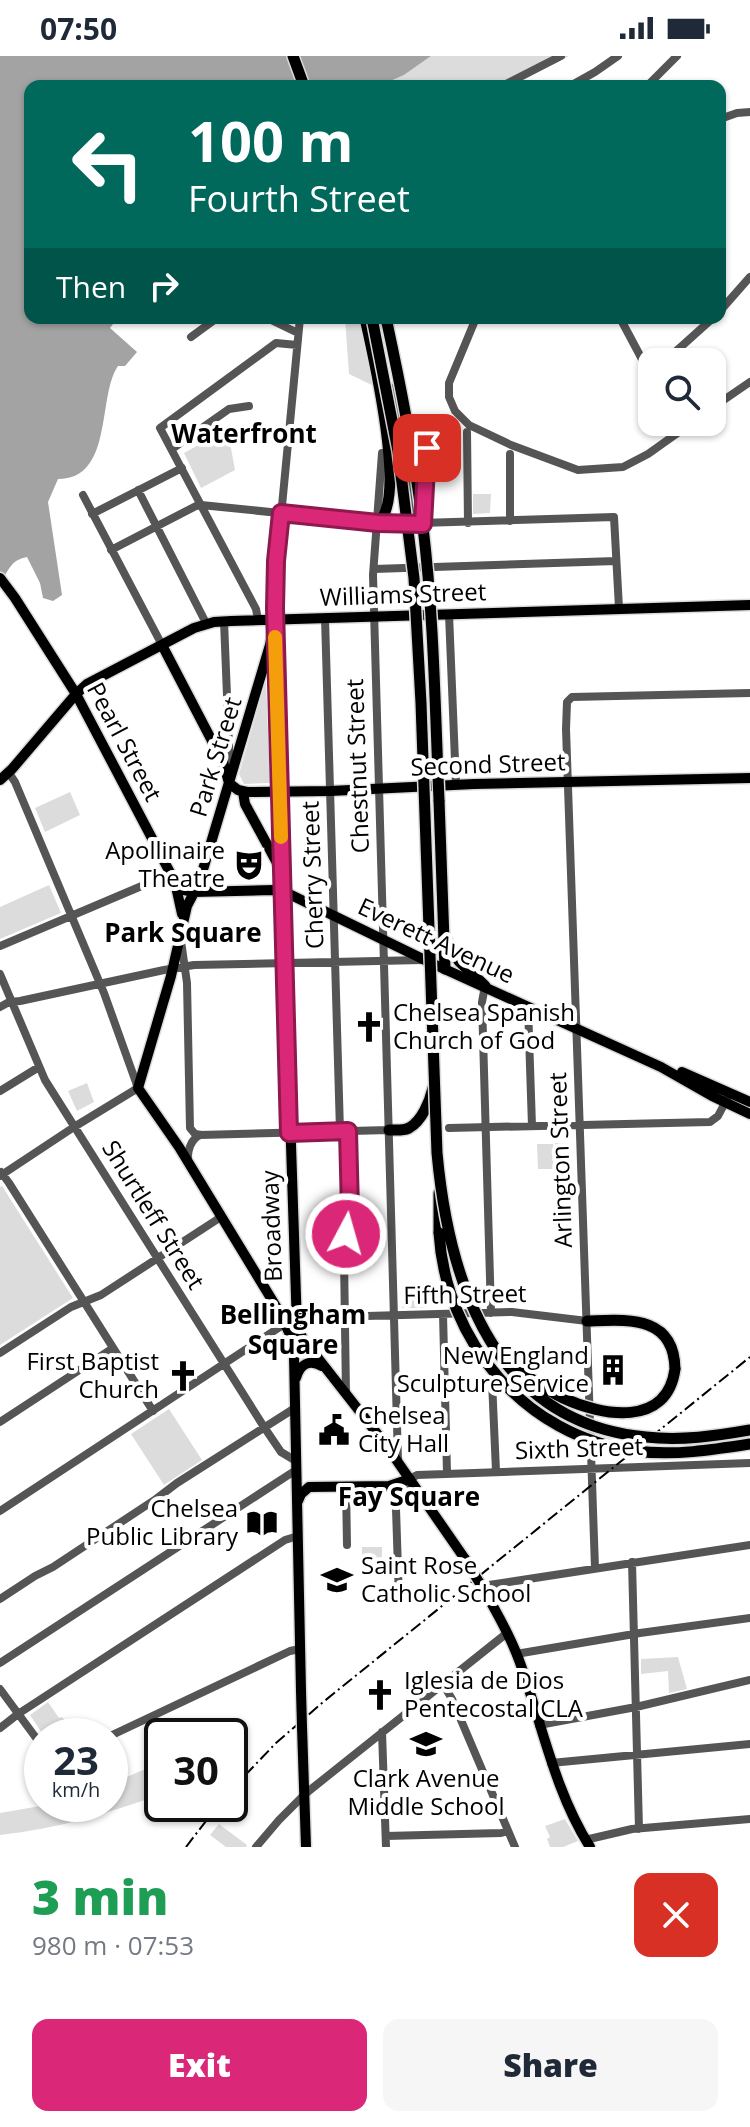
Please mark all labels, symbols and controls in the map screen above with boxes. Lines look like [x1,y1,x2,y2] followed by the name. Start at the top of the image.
[40,8,117,49] text: 07:50
[188,102,354,178] text: 100 m
[56,112,160,216] icon: left
[188,174,410,223] text: Fourth Street
[142,264,186,308] icon: right
[56,266,126,307] text: Then
[638,348,726,436] map controls
[638,348,726,436] button: search
[393,414,461,482] pin
[171,415,317,451] district label: Waterfront
[405,426,449,470] icon: arrive
[319,574,487,613] street label: Williams Street
[80,676,171,807] street label: Pearl Street
[337,678,376,854] street label: Chestnut Street
[181,693,248,820] street label: Park Street
[410,744,566,783] street label: Second Street
[292,800,331,950] street label: Cherry Street
[105,833,225,894] place label: Apollinaire Theatre
[232,848,266,882] theatre icon: Apollinaire Theatre
[353,889,520,990] street label: Everett Avenue
[104,914,262,950] district label: Park Square
[393,995,575,1056] place label: Chelsea Spanish Church of God
[352,1010,386,1044] church icon: Chelsea Spanish Church of God
[540,1072,579,1248] street label: Arlington Street
[95,1133,213,1295] street label: Shurtleff Street
[252,1169,289,1282] street label: Broadway
[304,1192,388,1276] position arrow
[403,1276,527,1311] street label: Fifth Street
[220,1296,366,1362] district label: Bellingham Square
[397,1338,589,1399] place label: New England Sculpture Service
[26,1344,159,1405] place label: First Baptist Church
[596,1353,630,1387] building icon: New England Sculpture Service
[166,1359,200,1393] church icon: First Baptist Church
[358,1398,449,1459] place label: Chelsea City Hall
[317,1413,351,1447] public building icon: Chelsea City Hall
[514,1429,644,1466] street label: Sixth Street
[338,1478,480,1514] district label: Fay Square
[86,1491,239,1552] place label: Chelsea Public Library
[245,1506,279,1540] library icon: Chelsea Public Library
[361,1548,531,1609] place label: Saint Rose Catholic School
[320,1563,354,1597] school or university icon: Saint Rose Catholic School
[404,1663,584,1724] place label: Iglesia de Dios Pentecostal CLA
[363,1678,397,1712] church icon: Iglesia de Dios Pentecostal CLA
[144,1718,248,1822] speed limit sign: 30
[409,1727,443,1761] school or university icon: Clark Avenue Middle School
[53,1732,99,1787] text: 23
[347,1761,505,1822] place label: Clark Avenue Middle School
[52,1776,100,1803] text: km/h
[32,1864,168,1929] text: 3 min
[634,1873,718,1957] button: close
[32,1927,194,1963] text: 980 m · 07:53
[32,2019,367,2111] button: Exit
[383,2019,718,2111] button: Share

